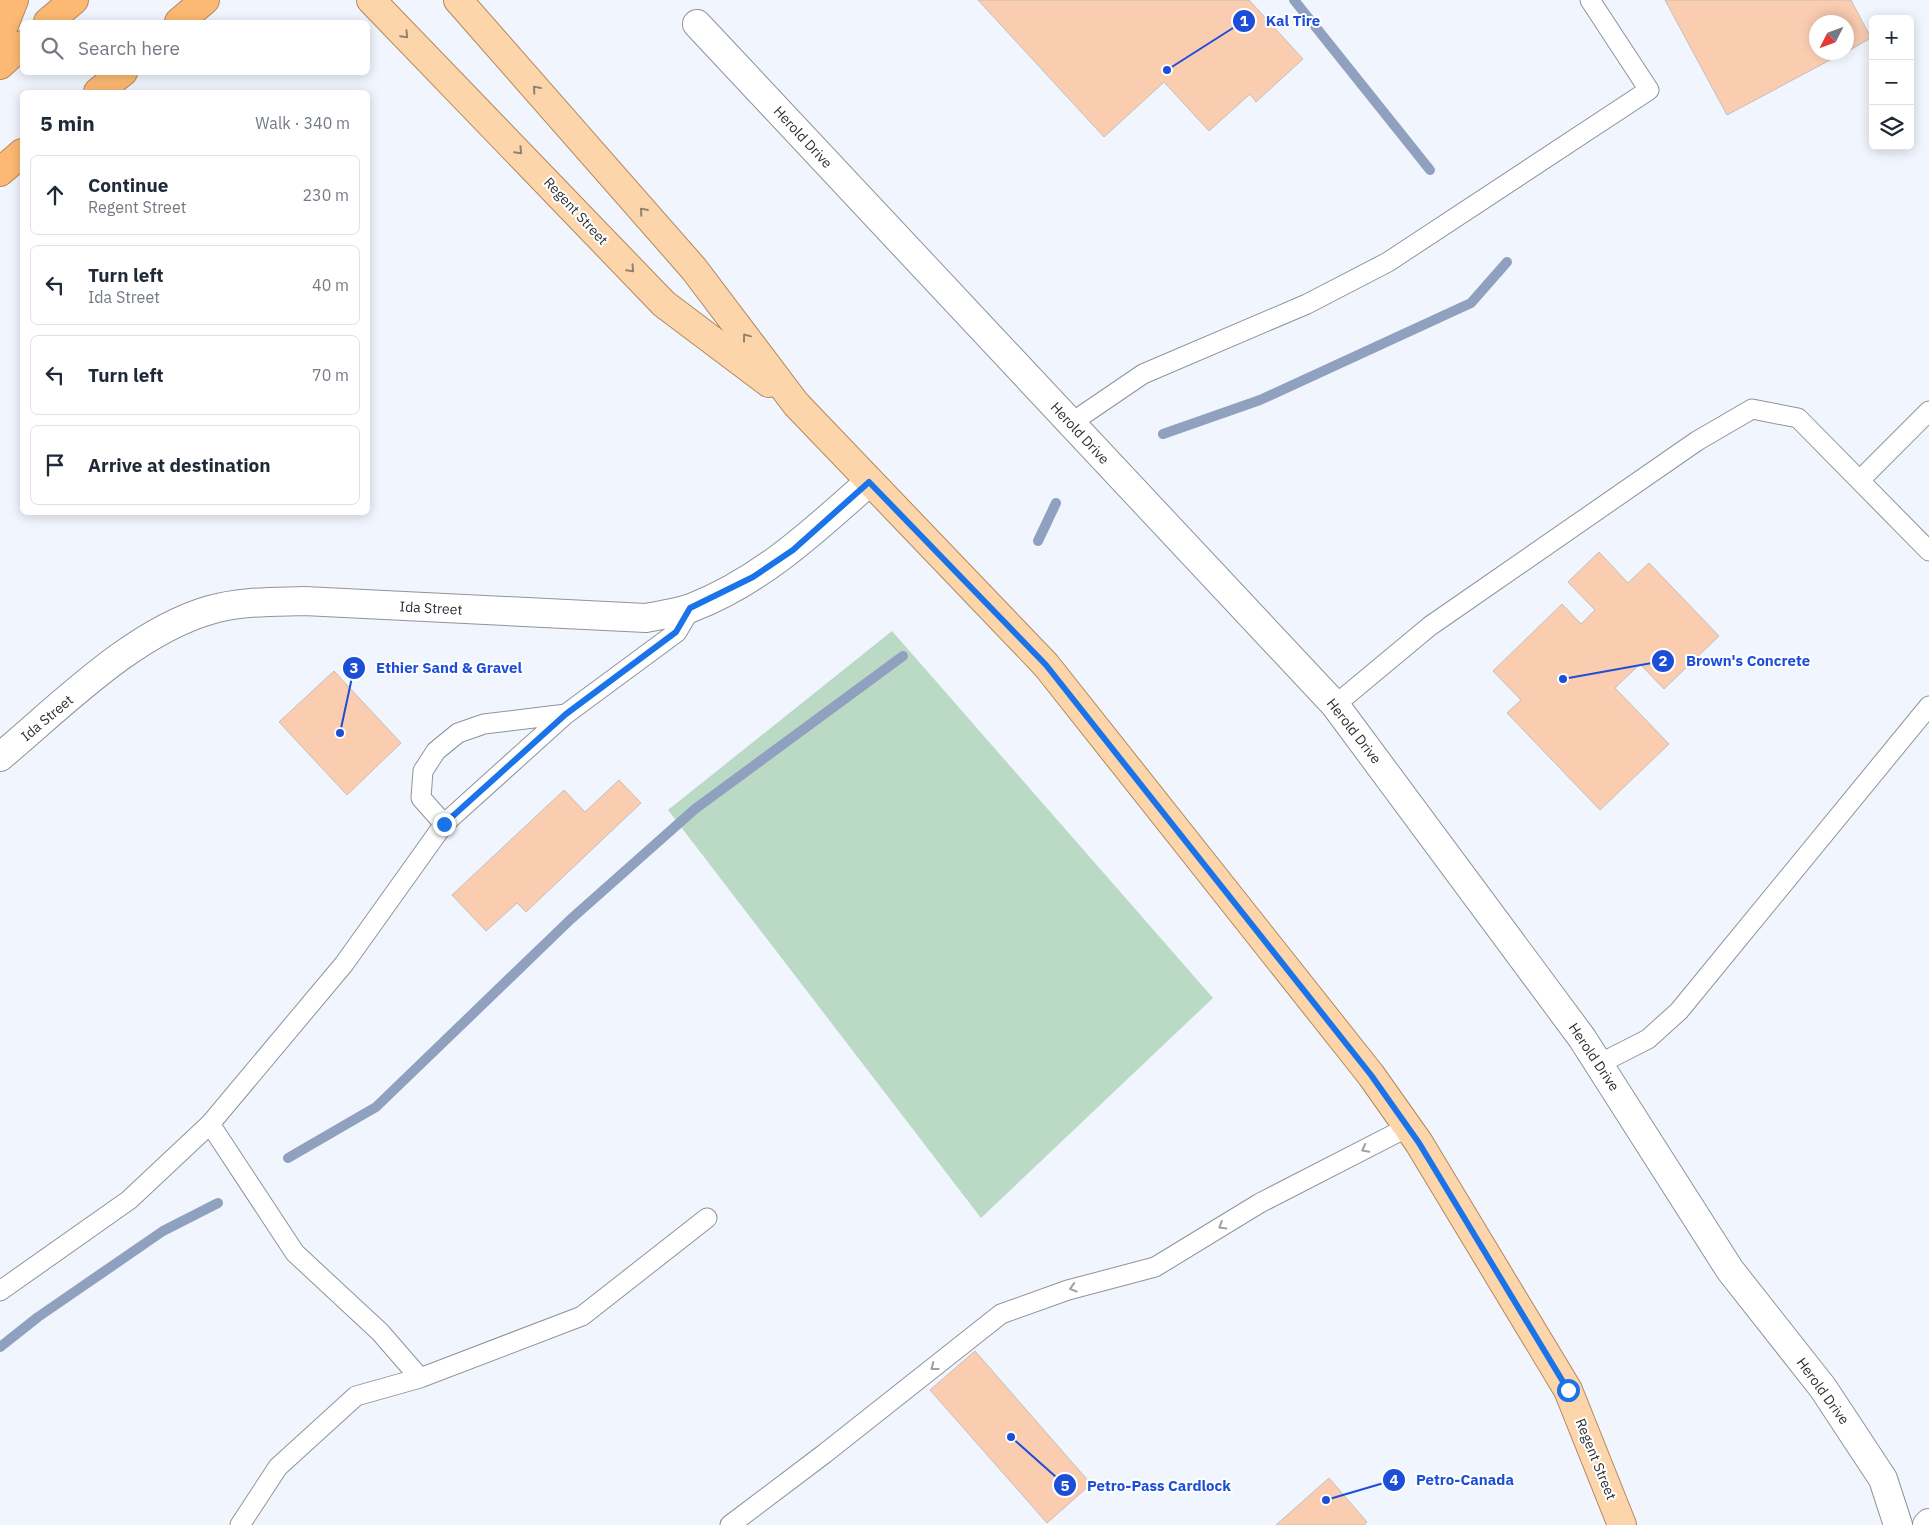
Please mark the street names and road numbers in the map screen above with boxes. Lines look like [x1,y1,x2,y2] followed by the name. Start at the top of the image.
[770,102,836,172] street label: Herold Drive
[540,173,612,249] street label: Regent Street
[1047,398,1113,468] street label: Herold Drive
[399,597,463,619] street label: Ida Street
[17,691,77,745] street label: Ida Street
[1323,695,1385,768] street label: Herold Drive
[1565,1020,1624,1095] street label: Herold Drive
[1793,1354,1853,1428] street label: Herold Drive
[1572,1416,1620,1502] street label: Regent Street

